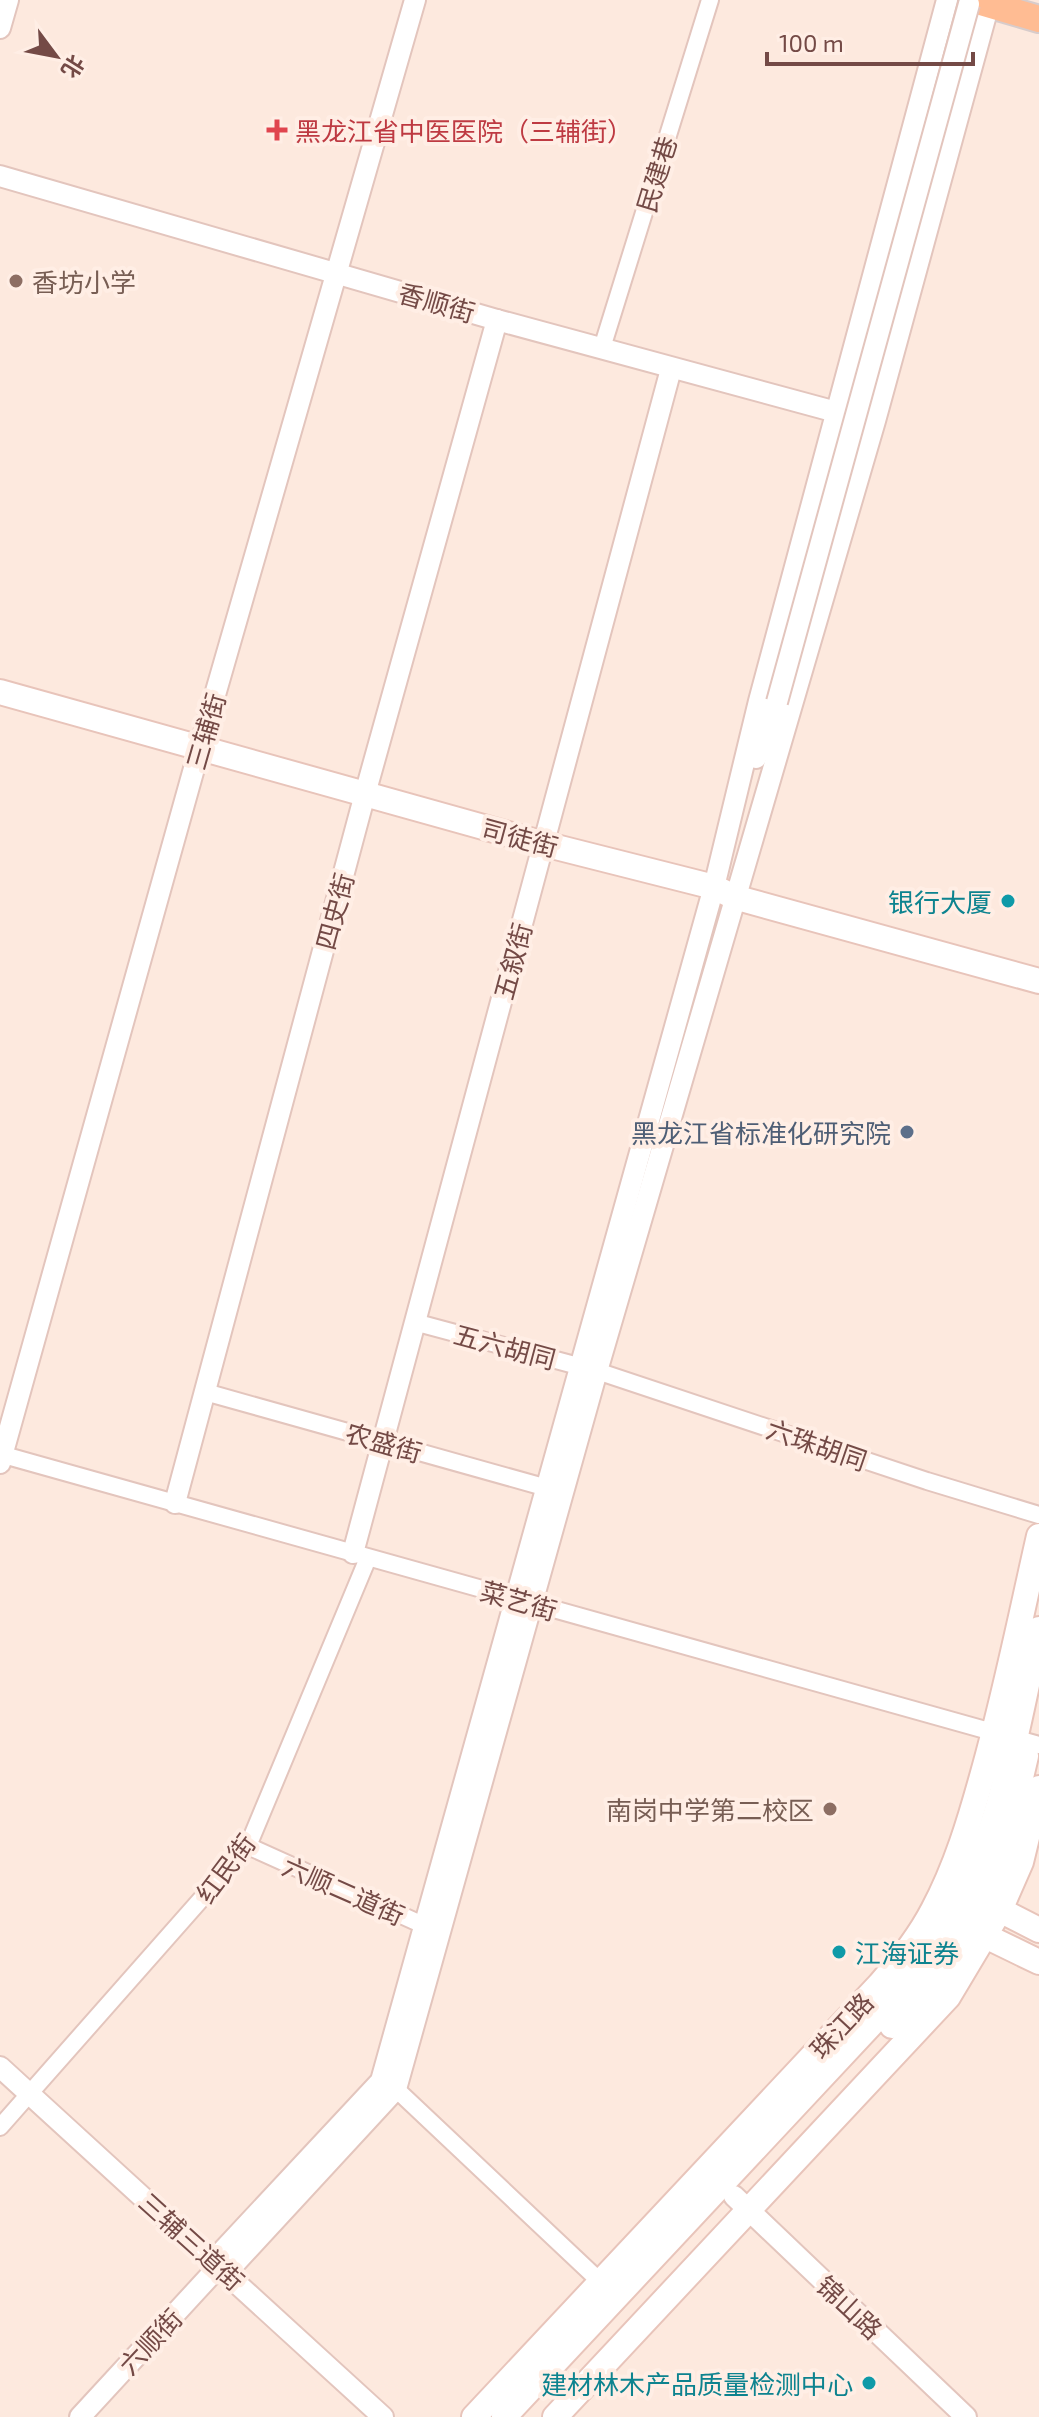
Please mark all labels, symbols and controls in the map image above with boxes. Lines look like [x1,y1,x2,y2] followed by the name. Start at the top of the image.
[16,16,96,96] north arrow
[767,16,973,66] scale bar
[779,28,844,57] text: 100 m
[57,51,91,83] text: 北
[295,115,633,146] place label: 黑龙江省中医医院（三辅街）
[266,119,288,141] marker: 黑龙江省中医医院（三辅街）
[630,132,682,216] street label: 民建巷
[32,266,136,297] place label: 香坊小学
[7,272,25,290] marker: 香坊小学
[395,276,479,328] street label: 香顺街
[179,689,231,773] street label: 三辅街
[478,812,562,862] street label: 司徒街
[309,869,359,953] street label: 四史街
[888,886,992,917] place label: 银行大厦
[999,892,1017,910] marker: 银行大厦
[487,919,537,1003] street label: 五叙街
[631,1117,891,1148] place label: 黑龙江省标准化研究院
[898,1123,916,1141] marker: 黑龙江省标准化研究院
[451,1318,559,1374] street label: 五六胡同
[763,1412,871,1476] street label: 六珠胡同
[342,1416,426,1468] street label: 农盛街
[477,1574,561,1626] street label: 菜艺街
[606,1794,814,1825] place label: 南岗中学第二校区
[821,1800,839,1818] marker: 南岗中学第二校区
[189,1828,261,1908] street label: 红民街
[278,1849,410,1931] street label: 六顺二道街
[855,1937,959,1968] place label: 江海证券
[830,1943,848,1961] marker: 江海证券
[803,1986,879,2064] street label: 珠江路
[133,2186,251,2296] street label: 三辅三道街
[811,2269,889,2345] street label: 锦山路
[112,2302,188,2380] street label: 六顺街
[541,2368,853,2399] place label: 建材林木产品质量检测中心
[860,2374,878,2392] marker: 建材林木产品质量检测中心

